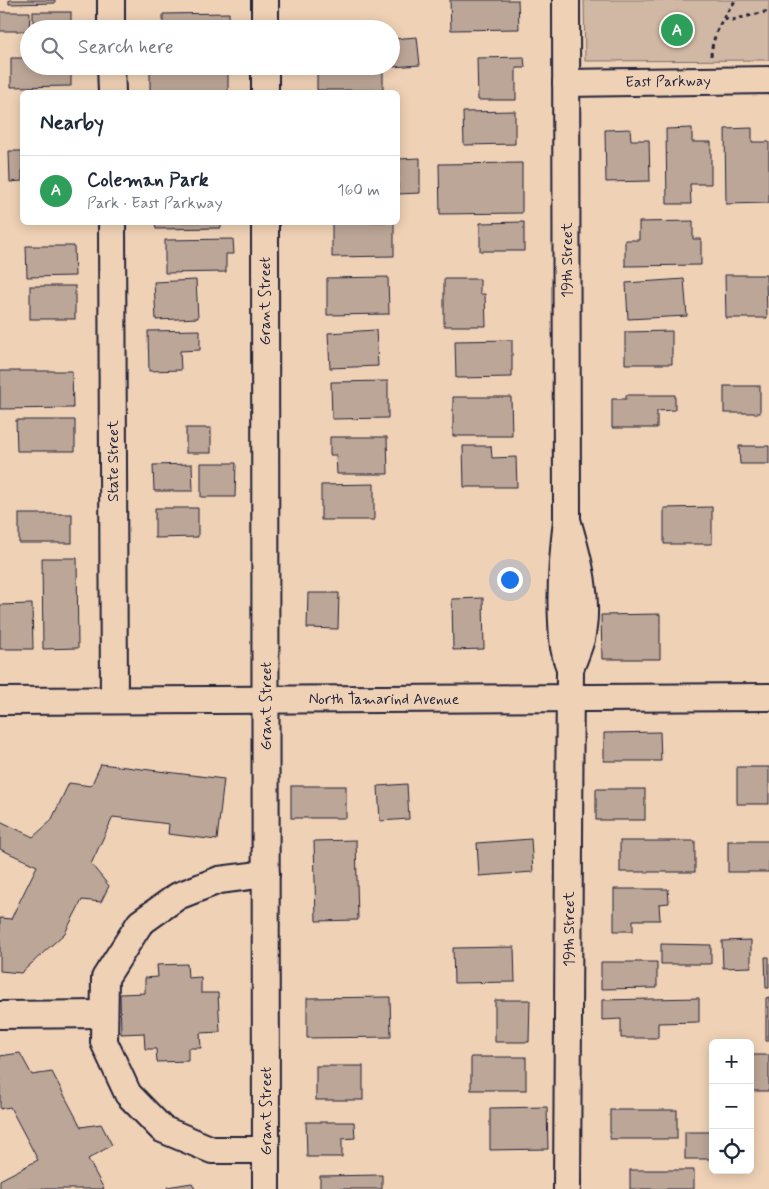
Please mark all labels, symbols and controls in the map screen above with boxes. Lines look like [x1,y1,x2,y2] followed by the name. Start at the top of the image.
[661,11,693,49] pin: A
[20,20,400,75] search box
[38,34,66,62] icon: search
[78,35,174,60] text: Search here
[625,71,711,93] street label: East Parkway
[40,109,104,137] text: Nearby
[87,168,209,193] text: Coleman Park
[51,180,61,201] text: A
[337,180,380,201] text: 160 m
[87,193,223,214] text: Park · East Parkway
[558,222,578,298] street label: 19th Street
[256,256,276,345] street label: Grant Street
[104,420,124,502] street label: State Street
[497,567,523,593] your location
[257,661,277,750] street label: Grant Street
[309,690,459,710] street label: North Tamarind Avenue
[560,891,580,967] street label: 19th Street
[709,1039,754,1174] map controls
[709,1039,754,1084] button: +
[257,1066,277,1155] street label: Grant Street
[709,1084,754,1129] button: −
[709,1129,754,1174] button: locate

